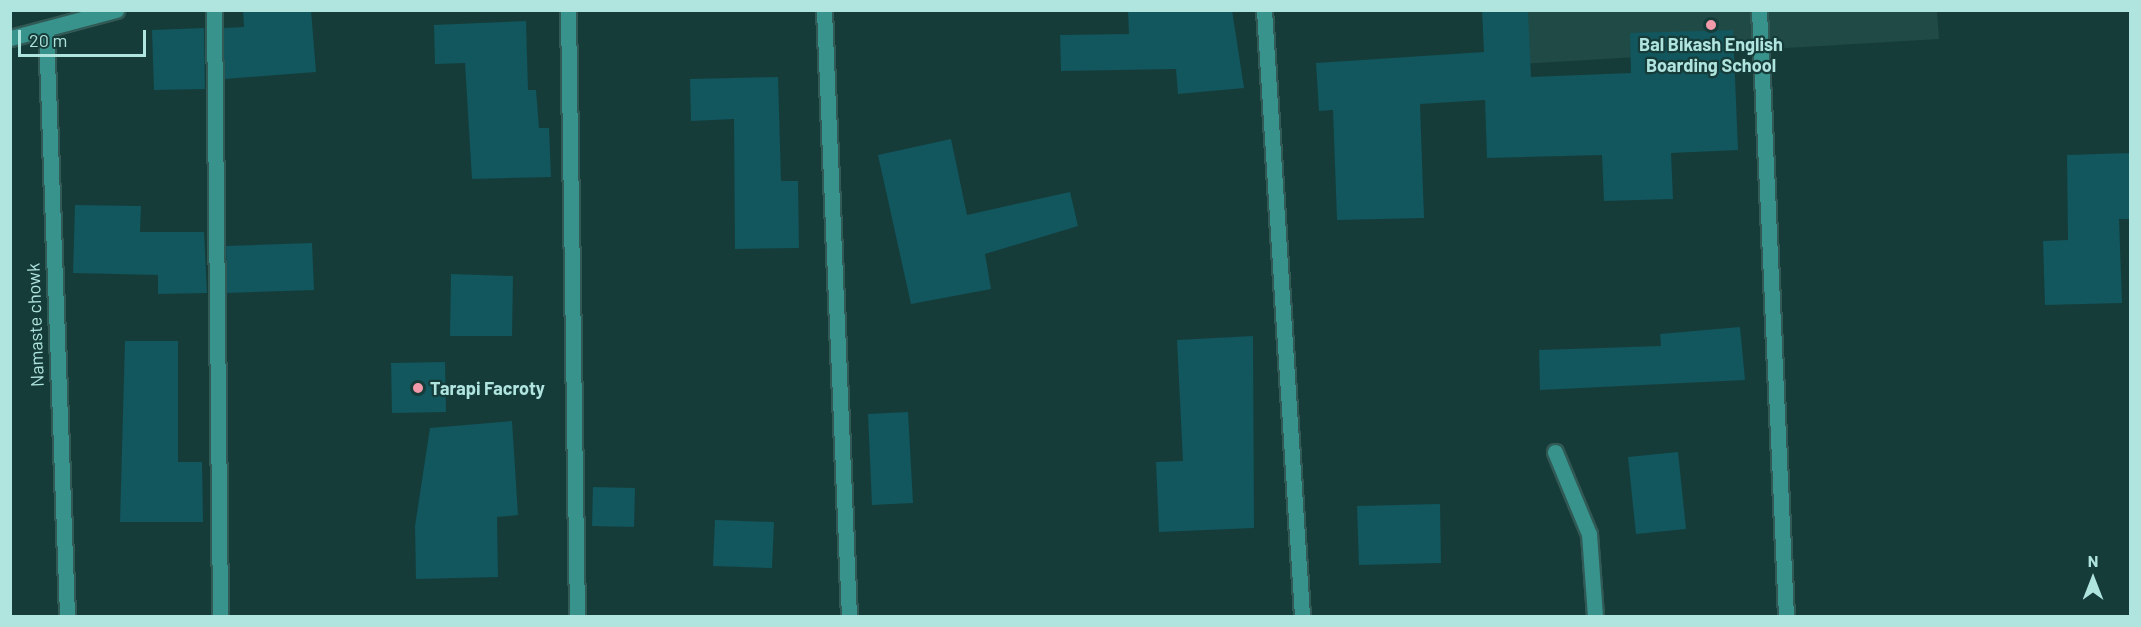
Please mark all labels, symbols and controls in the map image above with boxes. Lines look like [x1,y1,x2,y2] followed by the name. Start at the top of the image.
[21,18,148,56] scale bar
[1704,18,1718,32] marker: Bal Bikash English Boarding School
[29,29,67,51] text: 20 m
[1639,34,1783,76] place label: Bal Bikash English Boarding School
[22,263,48,387] street label: Namaste chowk
[430,377,545,399] place label: Tarapi Facroty
[411,381,425,395] marker: Tarapi Facroty
[2063,549,2123,609] north arrow
[2088,551,2098,570] text: N

